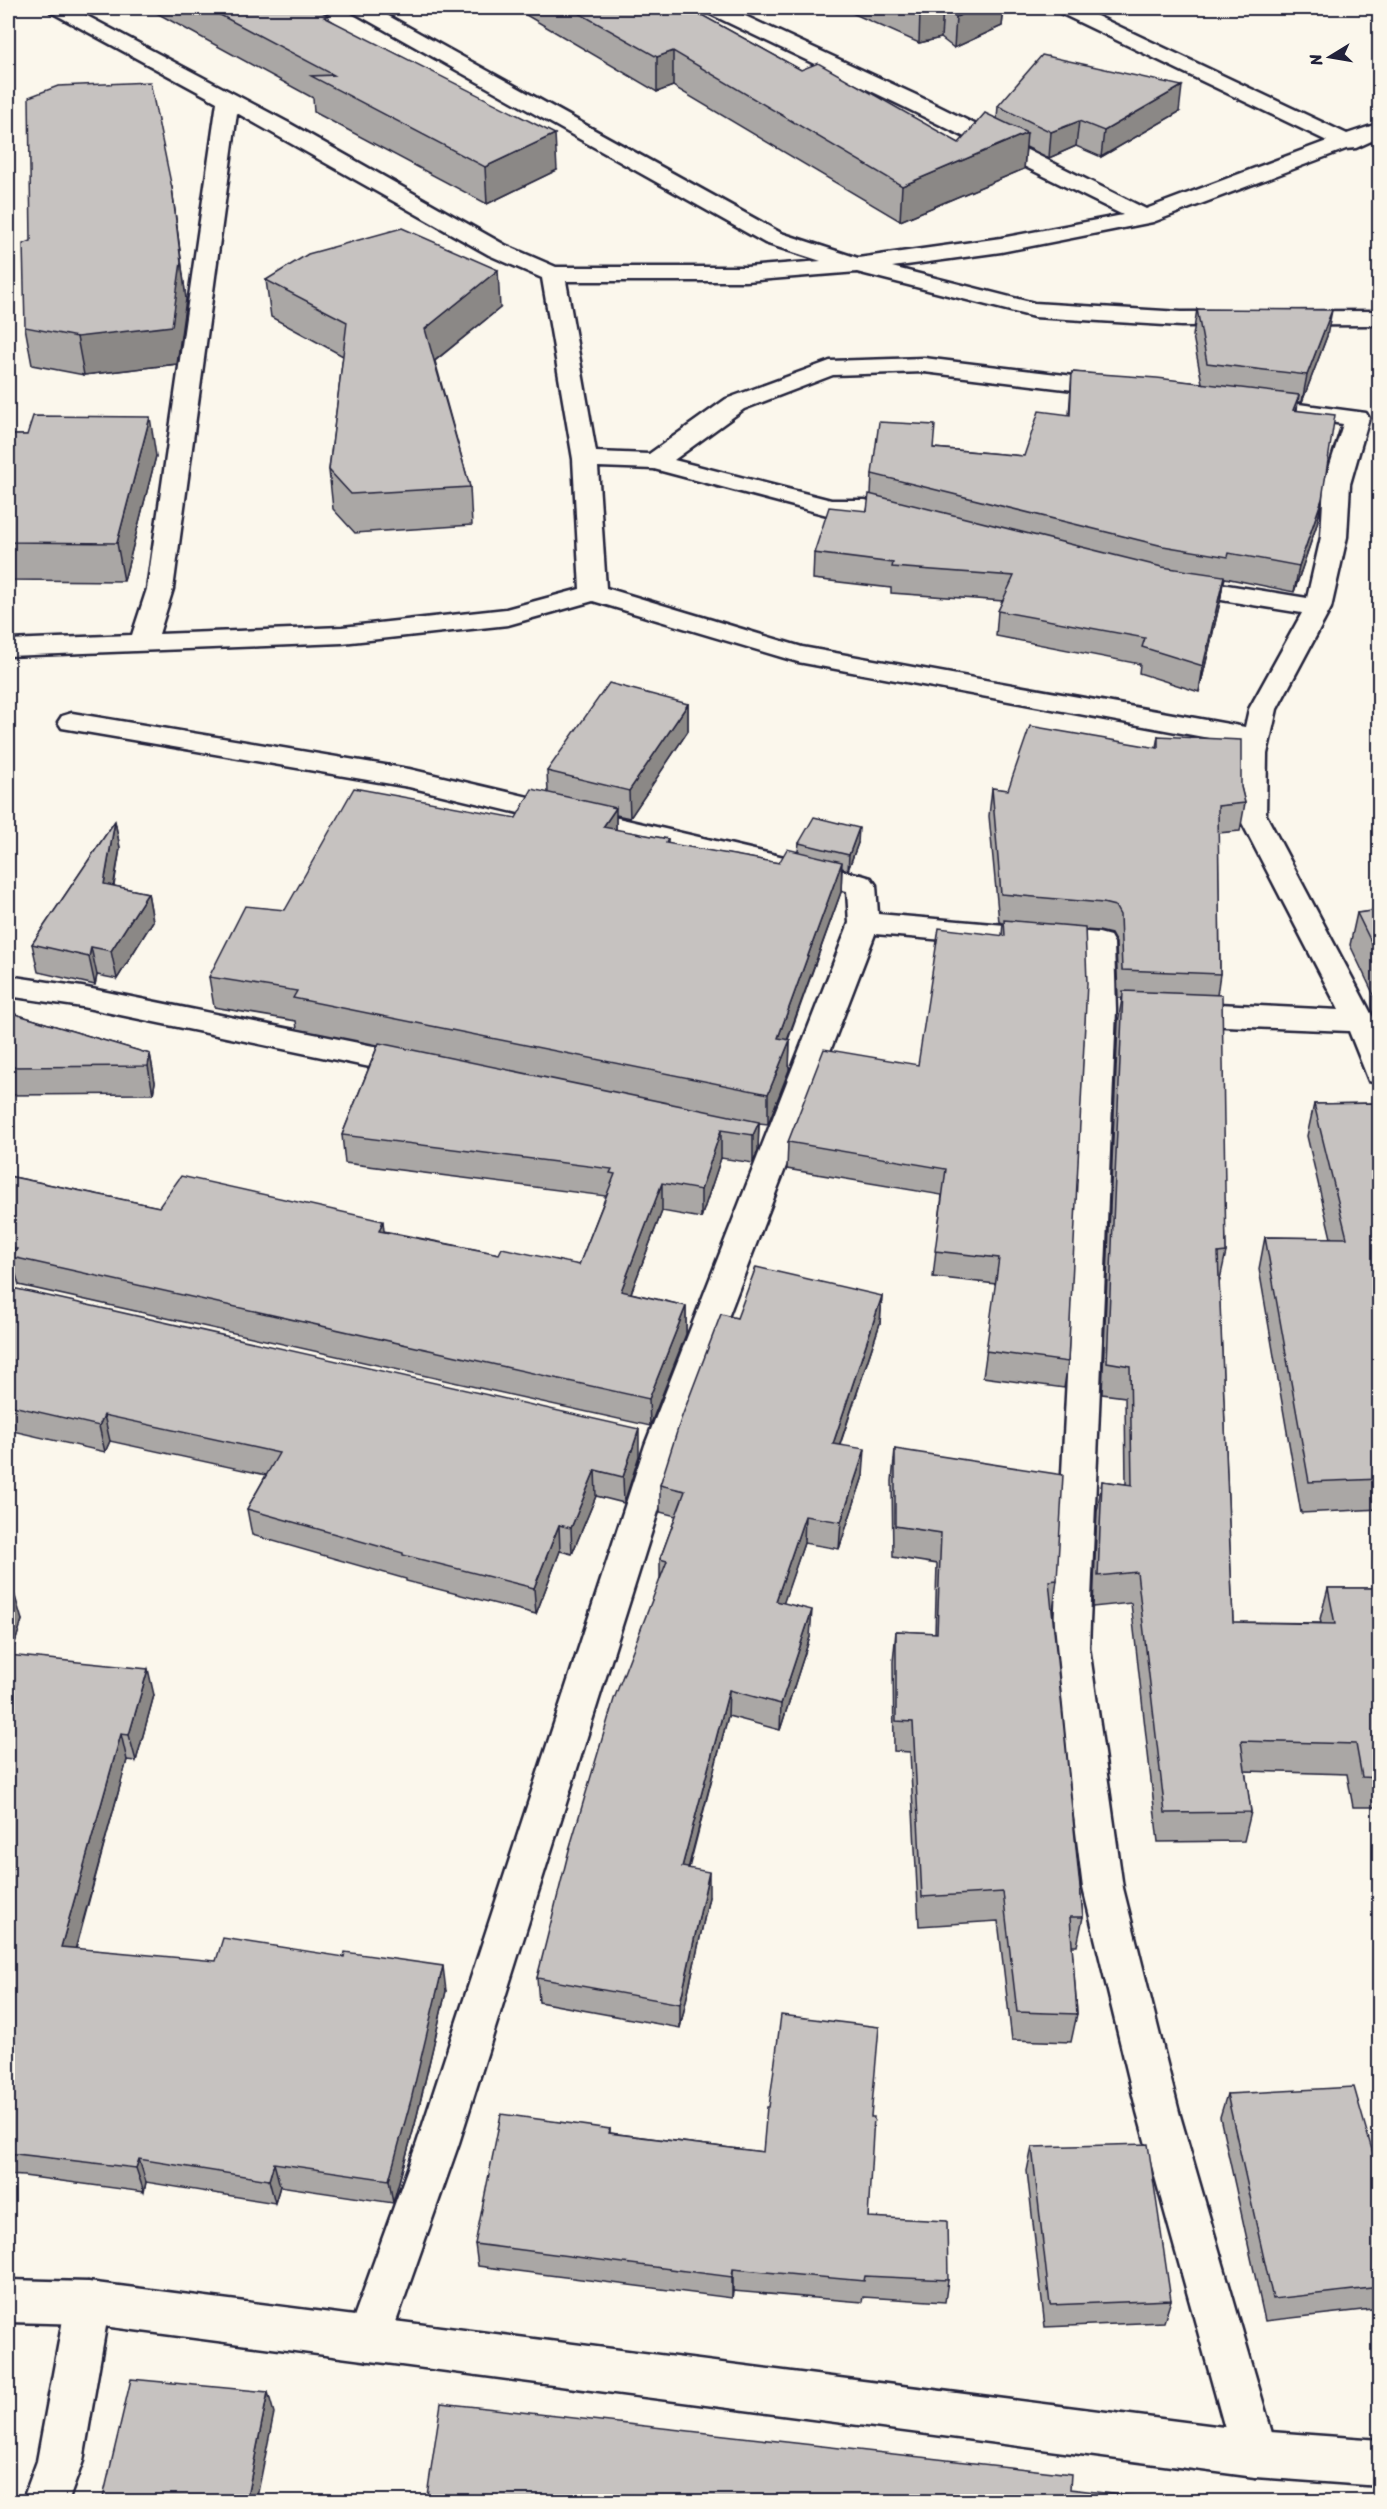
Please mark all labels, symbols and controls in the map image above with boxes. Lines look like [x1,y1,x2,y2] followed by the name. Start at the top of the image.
[1300,27,1360,87] north arrow
[1300,51,1331,69] text: N

